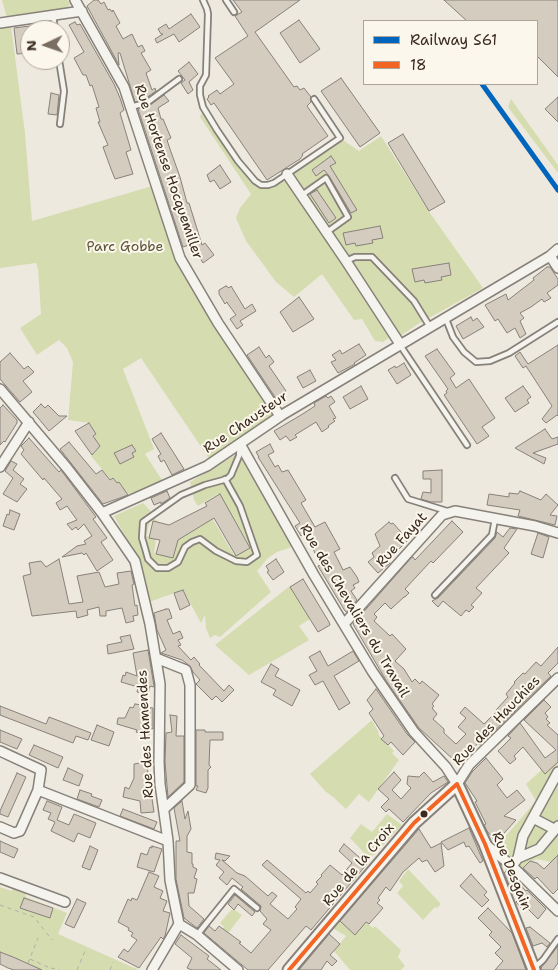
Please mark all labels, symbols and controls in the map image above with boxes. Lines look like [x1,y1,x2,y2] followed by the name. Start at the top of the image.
[20,20,70,70] north arrow
[363,20,538,85] legend
[410,30,497,50] text: Railway S61
[22,40,40,52] text: N
[410,55,427,75] text: 18
[130,82,206,262] street label: Rue Hortense Hocquemiller
[87,239,163,255] park label: Parc Gobbe
[201,389,291,457] street label: Rue Chausteur
[373,509,431,571] street label: Rue Fayat
[296,522,412,700] street label: Rue des Chevaliers du Travail
[134,669,158,799] street label: Rue des Hamendes
[450,673,544,769] street label: Rue des Hauchies
[419,809,429,819] unlabelled marker
[320,820,398,910] street label: Rue de la Croix
[488,829,534,913] street label: Rue Desgain

